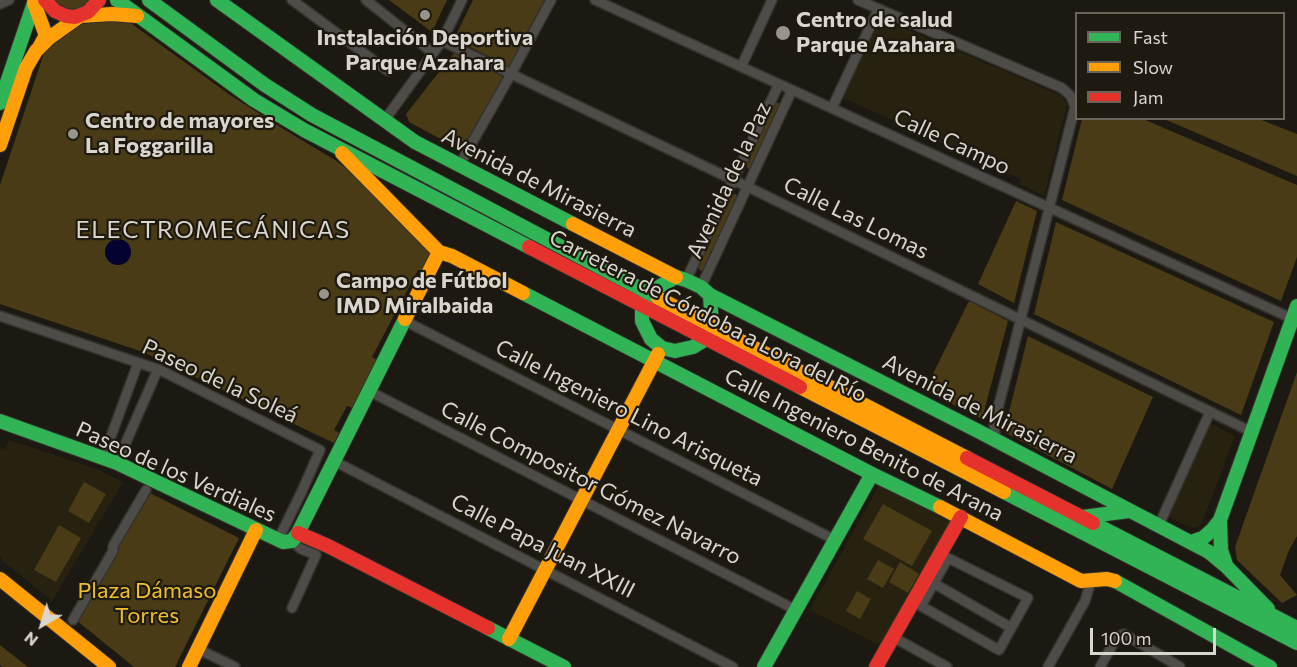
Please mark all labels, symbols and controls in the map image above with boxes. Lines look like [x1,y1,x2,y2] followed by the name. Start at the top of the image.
[796,7,955,58] place label: Centro de salud Parque Azahara
[418,8,432,22] marker: Instalación Deportiva Parque Azahara
[1075,12,1285,120] legend
[774,24,792,42] marker: Centro de salud Parque Azahara
[317,25,533,76] place label: Instalación Deportiva Parque Azahara
[1133,26,1168,48] text: Fast
[1133,56,1173,78] text: Slow
[1133,86,1163,108] text: Jam
[681,98,777,262] street label: Avenida de la Paz
[890,104,1014,180] street label: Calle Campo
[85,108,274,160] place label: Centro de mayores La Foggarilla
[437,122,641,244] street label: Avenida de Mirasierra
[66,127,80,141] marker: Centro de mayores La Foggarilla
[779,171,933,265] street label: Calle Las Lomas
[75,216,351,244] district label: ELECTROMECÁNICAS
[545,224,871,408] street label: Carretera de Córdoba a Lora del Río
[336,268,507,320] place label: Campo de Fútbol IMD Miralbaida
[317,287,331,301] marker: Campo de Fútbol IMD Miralbaida
[138,333,302,429] street label: Paseo de la Soleá
[491,334,767,492] street label: Calle Ingeniero Lino Arisqueta
[878,348,1082,470] street label: Avenida de Mirasierra
[720,363,1008,527] street label: Calle Ingeniero Benito de Arana
[436,396,746,570] street label: Calle Compositor Gómez Navarro
[72,416,280,528] street label: Paseo de los Verdiales
[447,488,639,604] street label: Calle Papa Juan XXIII
[77,578,217,630] park label: Plaza Dámaso Torres
[12,595,72,655] north arrow
[1093,616,1219,654] scale bar
[1101,627,1151,649] text: 100 m
[20,628,41,651] text: N

